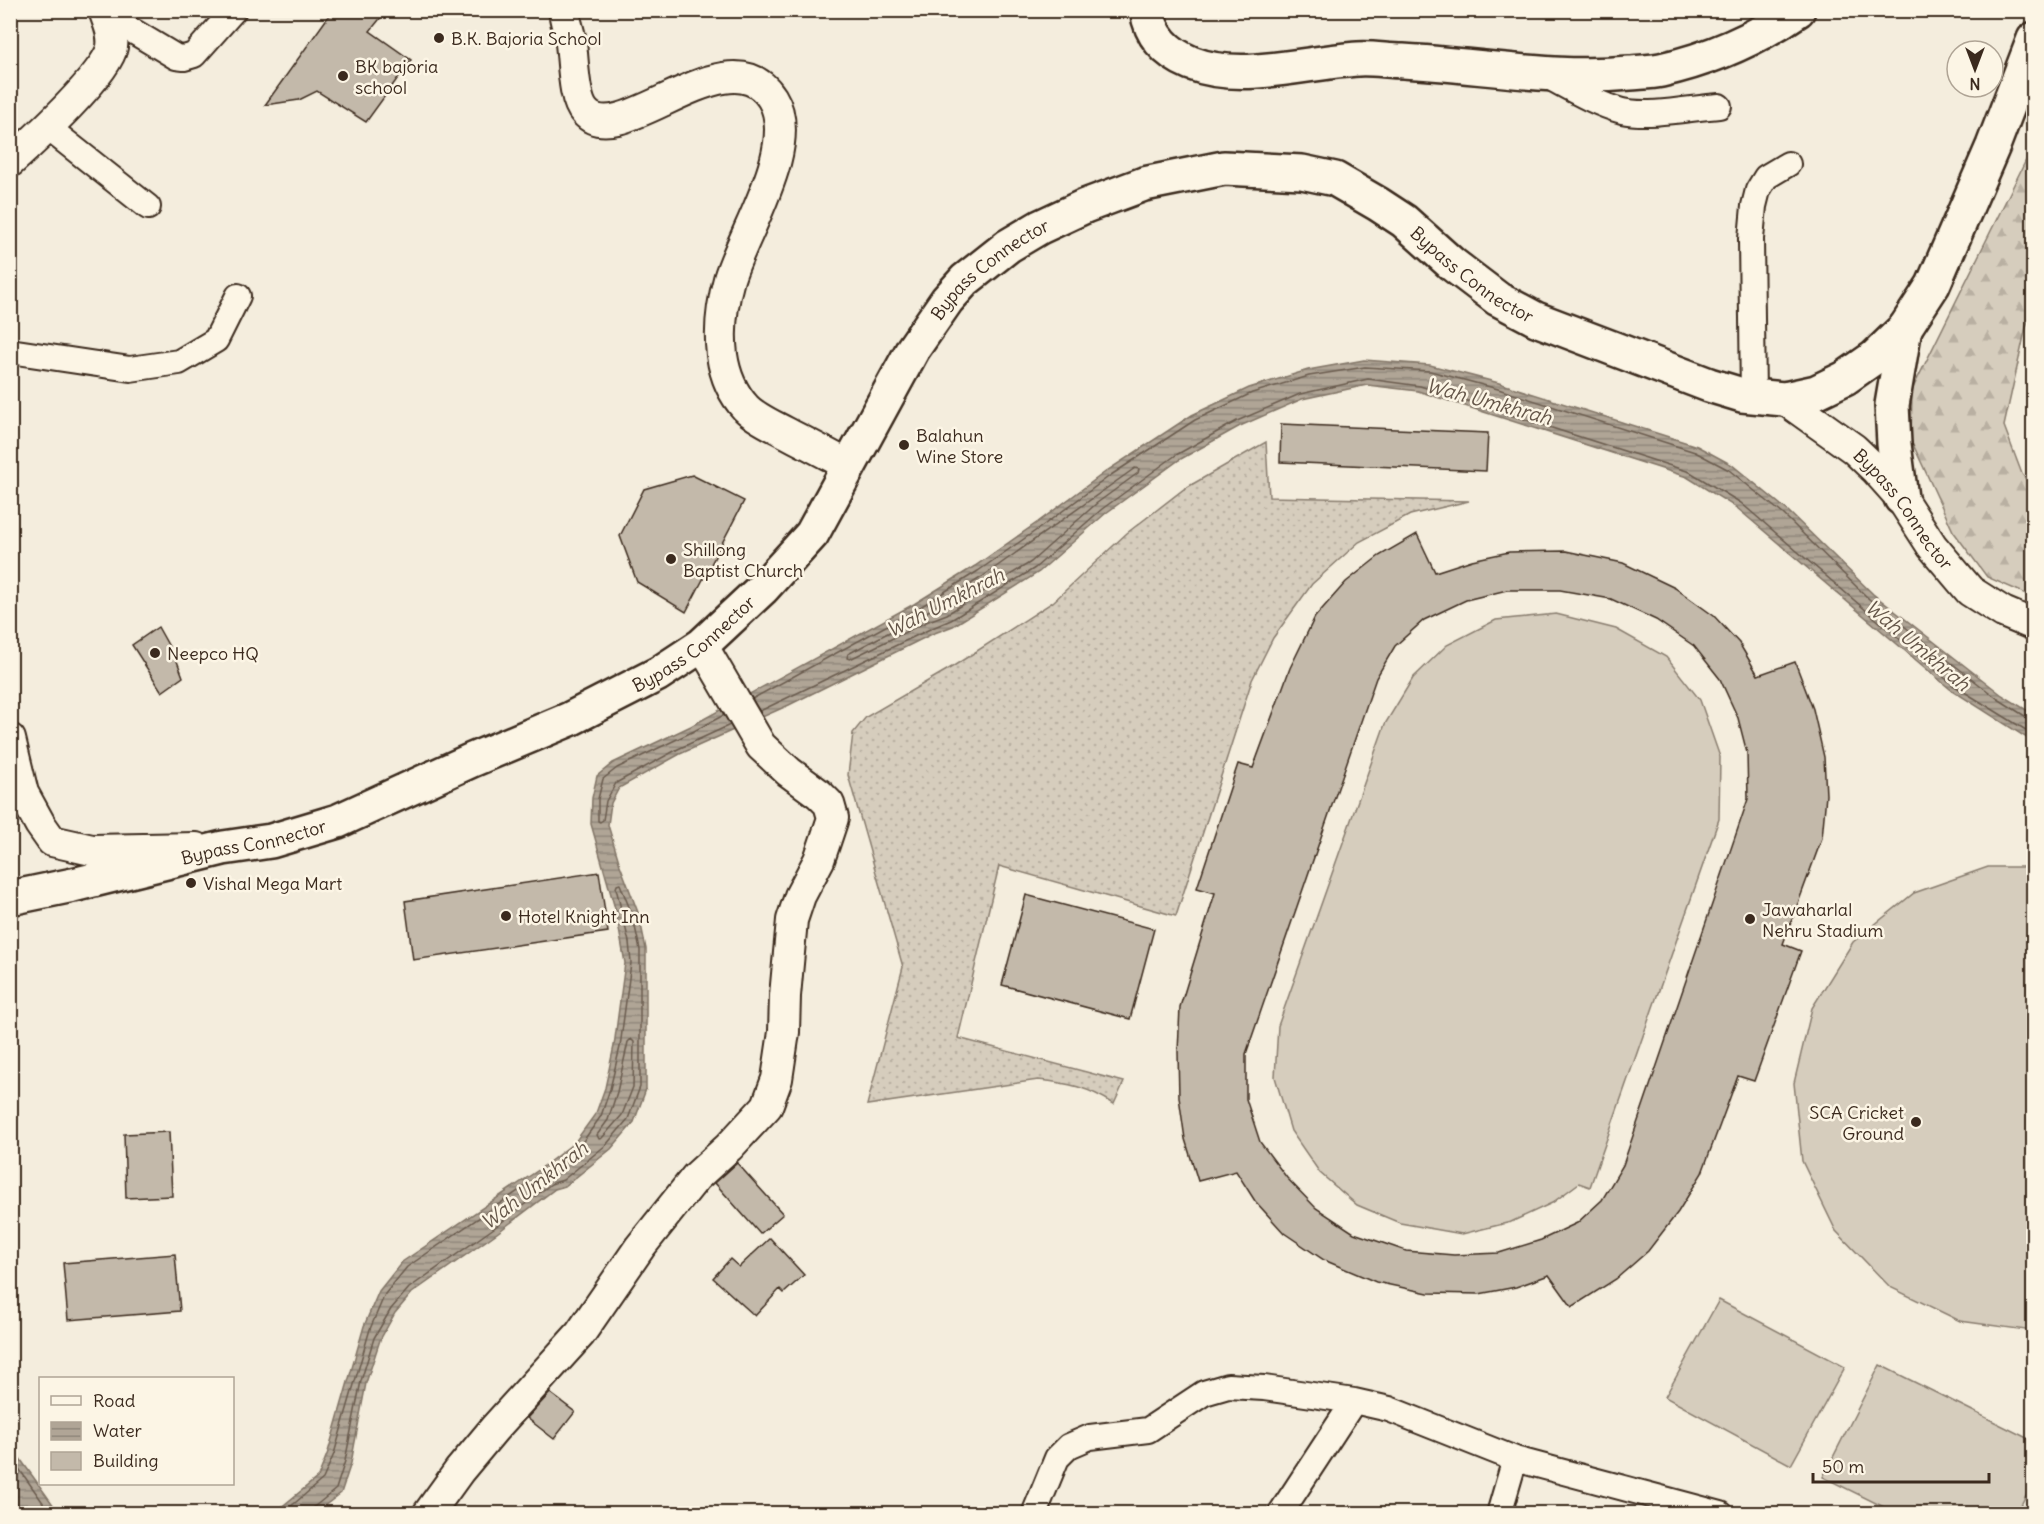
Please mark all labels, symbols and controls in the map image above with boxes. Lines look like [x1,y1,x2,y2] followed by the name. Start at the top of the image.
[451,27,602,50] place label: B.K. Bajoria School
[432,31,446,45] marker: B.K. Bajoria School
[1945,39,2005,99] north arrow
[355,55,438,99] place label: BK bajoria school
[336,69,350,83] marker: BK bajoria school
[1969,74,1981,94] text: N
[925,213,1053,324] street label: Bypass Connector
[1406,221,1539,328] street label: Bypass Connector
[1424,372,1555,430] water label: Wah Umkhrah
[916,424,1003,468] place label: Balahun Wine Store
[897,438,911,452] marker: Balahun Wine Store
[1849,443,1959,575] street label: Bypass Connector
[683,538,803,582] place label: Shillong Baptist Church
[664,552,678,566] marker: Shillong Baptist Church
[882,561,1009,642] water label: Wah Umkhrah
[628,590,760,697] street label: Bypass Connector
[1861,594,1976,696] water label: Wah Umkhrah
[167,642,259,665] place label: Neepco HQ
[148,646,162,660] marker: Neepco HQ
[178,814,329,869] street label: Bypass Connector
[203,872,342,895] place label: Vishal Mega Mart
[184,876,198,890] marker: Vishal Mega Mart
[1762,898,1884,942] place label: Jawaharlal Nehru Stadium
[518,905,650,928] place label: Hotel Knight Inn
[499,909,513,923] marker: Hotel Knight Inn
[1743,912,1757,926] marker: Jawaharlal Nehru Stadium
[1809,1101,1904,1145] place label: SCA Cricket Ground
[1909,1115,1923,1129] marker: SCA Cricket Ground
[476,1135,593,1235] water label: Wah Umkhrah
[39,1377,234,1485] legend
[93,1389,136,1412] text: Road
[93,1419,143,1442] text: Water
[1813,1446,1988,1484] scale bar
[93,1449,158,1472] text: Building
[1822,1455,1864,1478] text: 50 m

